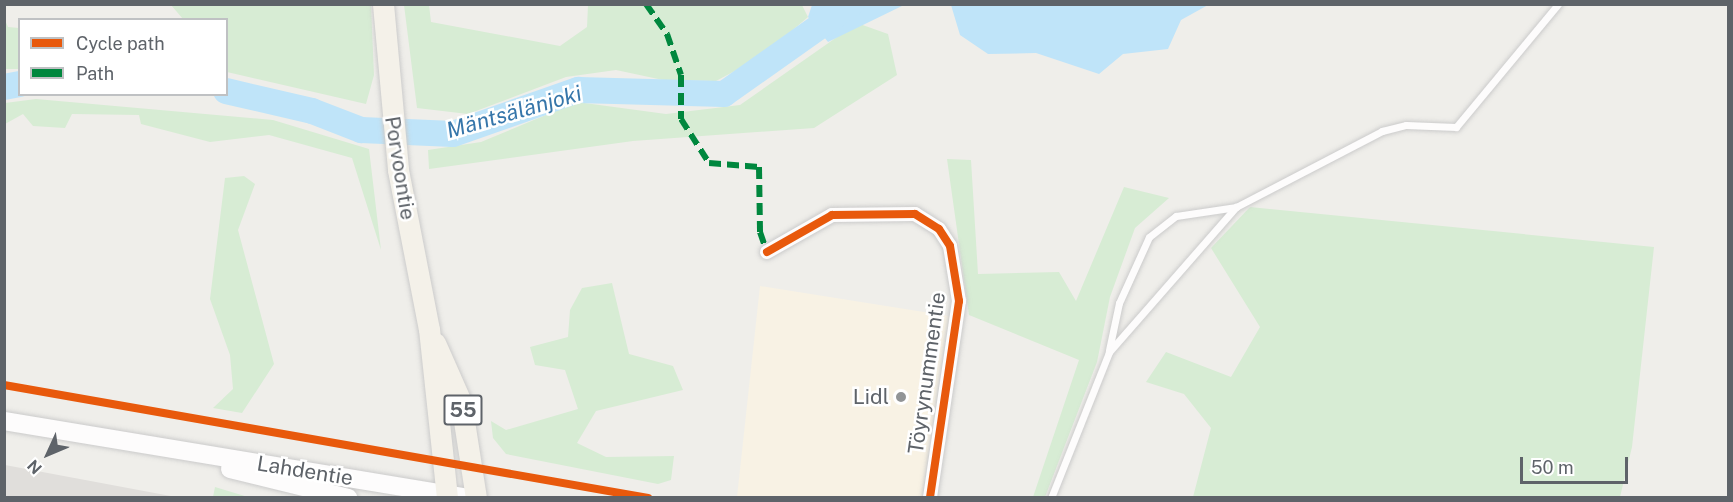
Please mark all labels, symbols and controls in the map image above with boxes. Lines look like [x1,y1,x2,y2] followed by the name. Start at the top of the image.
[18,18,228,96] legend
[76,33,165,54] text: Cycle path
[76,63,114,84] text: Path
[443,80,585,144] water label: Mäntsälänjoki
[379,114,421,222] street label: Porvoontie
[903,290,951,456] street label: Töyrynummentie
[853,384,889,410] place label: Lidl
[894,390,908,404] marker: Lidl
[444,393,482,427] road number: 55
[18,424,78,484] north arrow
[1523,445,1631,483] scale bar
[255,451,355,491] street label: Lahdentie
[24,456,46,478] text: N
[1531,457,1574,478] text: 50 m

